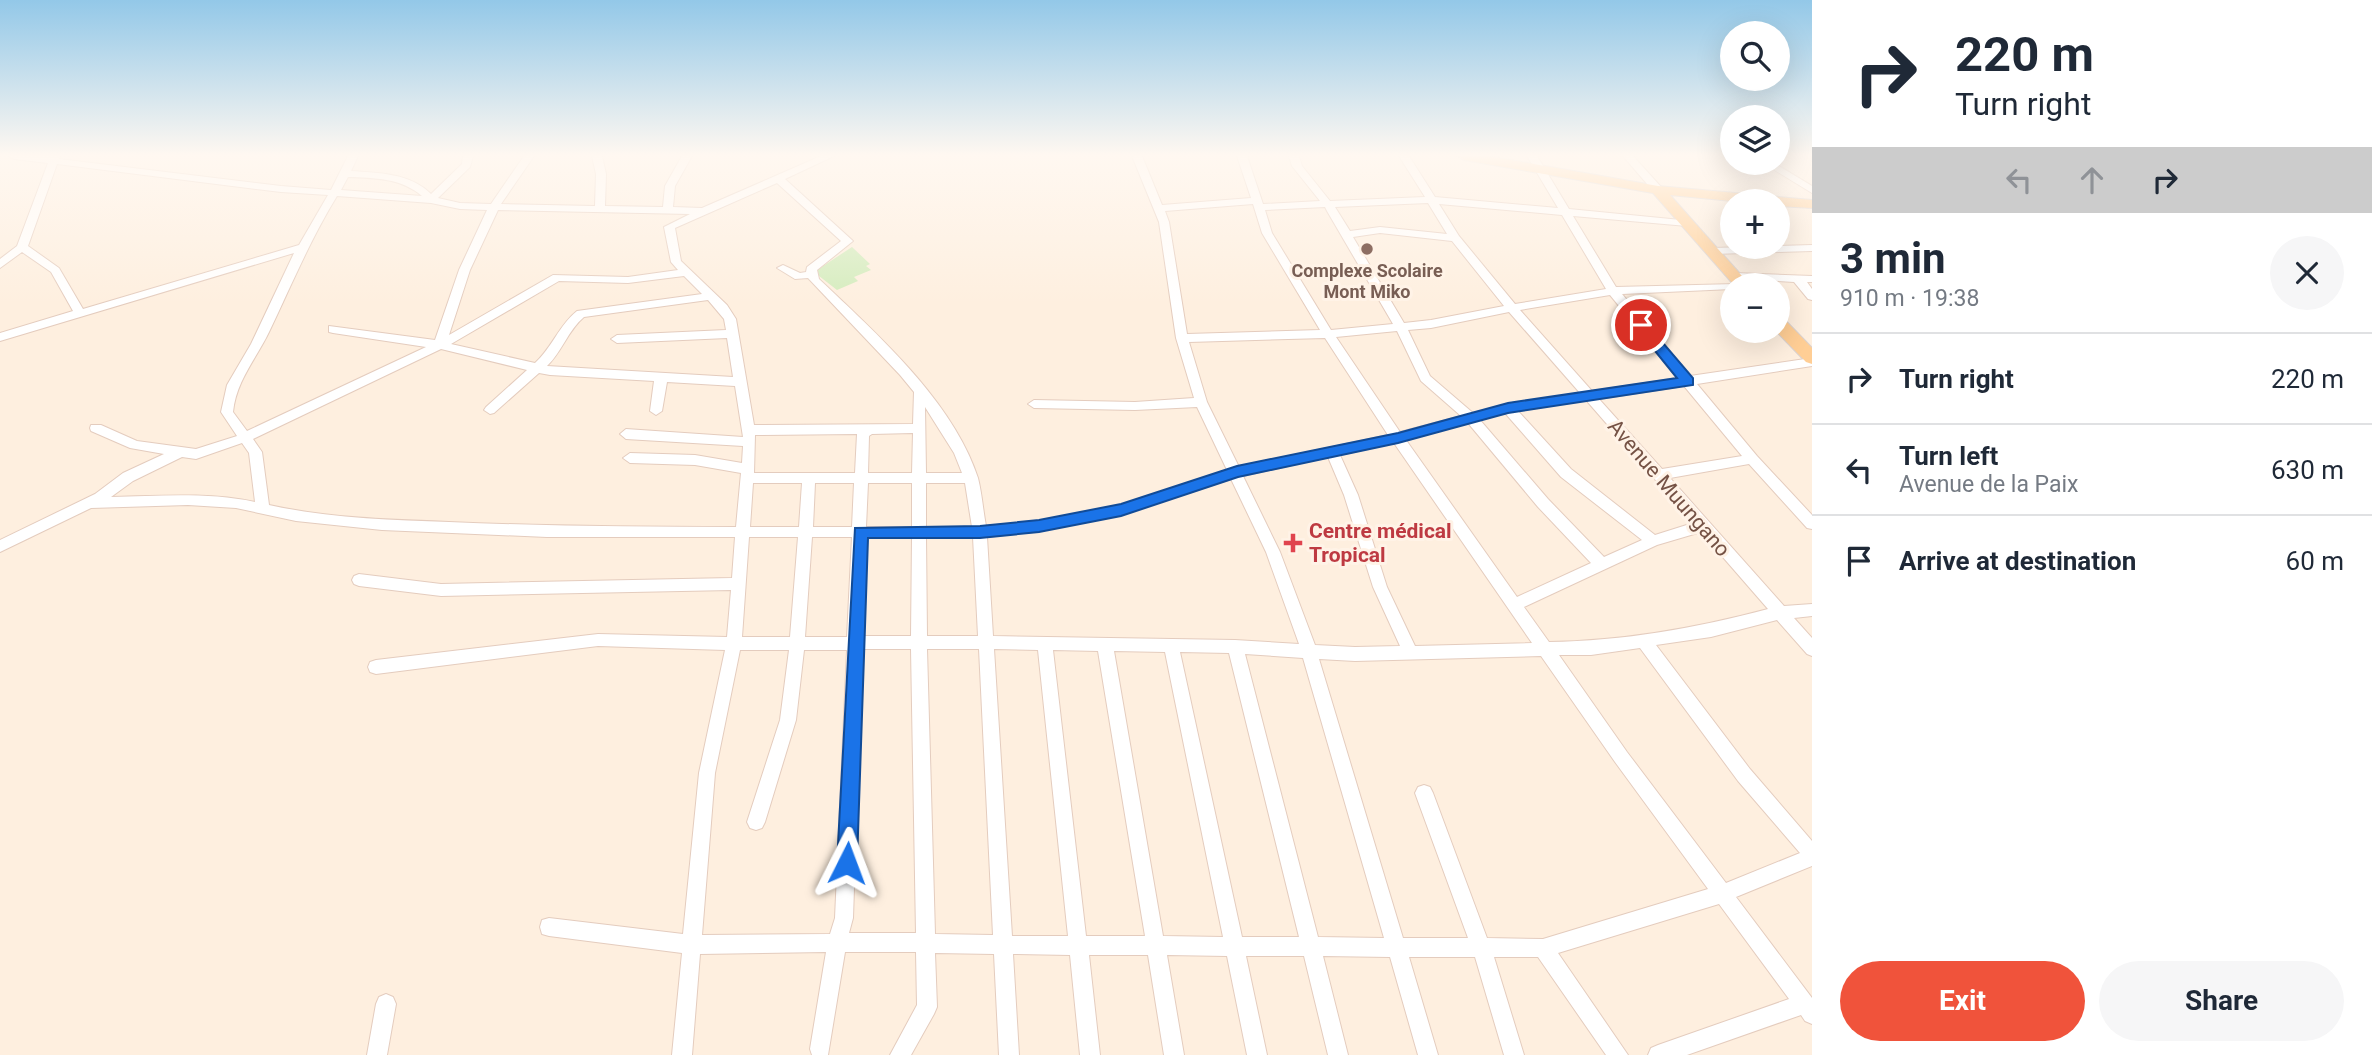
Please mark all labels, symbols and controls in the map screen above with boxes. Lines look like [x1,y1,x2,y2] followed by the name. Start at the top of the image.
[1720,21,1790,343] map controls
[1720,21,1790,91] button: search
[1955,26,2094,83] text: 220 m
[1840,28,1931,119] icon: right
[1955,85,2091,123] text: Turn right
[1720,105,1790,175] button: layers
[2000,161,2038,199] icon: left
[2073,161,2111,199] icon: ahead
[2146,161,2184,199] icon: right
[1720,189,1790,259] button: +
[1840,234,1946,283] text: 3 min
[2270,236,2344,310] button: close
[1359,241,1375,257] marker: Complexe Scolaire Mont Miko
[1291,260,1443,302] place label: Complexe Scolaire Mont Miko
[1720,273,1790,343] button: −
[1840,285,1979,312] text: 910 m · 19:38
[1611,295,1671,355] pin
[1622,306,1660,344] icon: arrive
[1840,360,1878,398] icon: right
[1899,364,2014,394] text: Turn right
[2271,364,2344,394] text: 220 m
[1603,415,1735,561] street label: Avenue Muungano
[1899,441,1998,471] text: Turn left
[1840,451,1878,489] icon: left
[2271,455,2344,485] text: 630 m
[1899,471,2079,498] text: Avenue de la Paix
[1309,519,1452,567] place label: Centre médical Tropical
[1283,533,1303,553] marker: Centre médical Tropical
[1840,542,1878,580] icon: arrive
[1899,546,2136,576] text: Arrive at destination
[2286,546,2344,576] text: 60 m
[810,826,884,900] position arrow
[1840,961,2085,1041] button: Exit
[2099,961,2344,1041] button: Share

